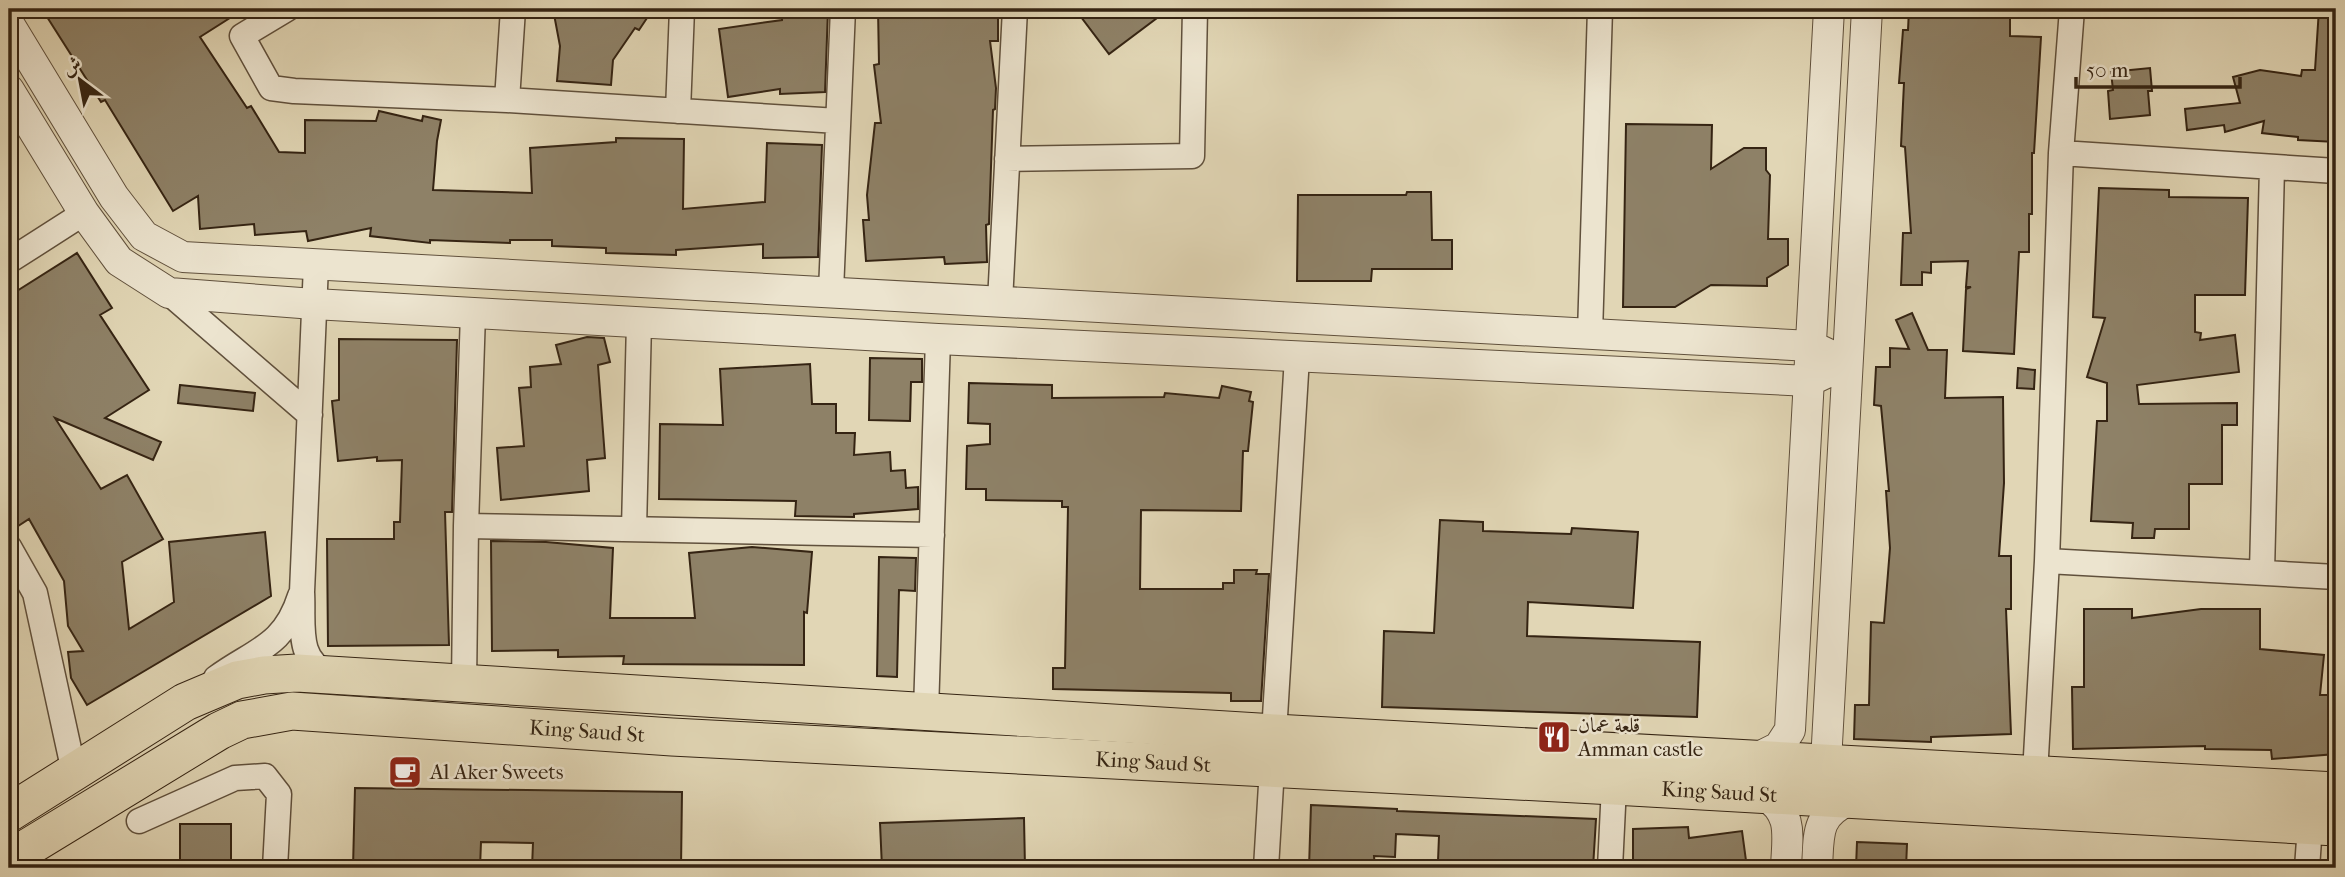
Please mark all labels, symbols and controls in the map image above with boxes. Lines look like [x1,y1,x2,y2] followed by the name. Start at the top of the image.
[46,46,116,116] north arrow
[2076,46,2240,90] scale bar
[58,52,85,81] text: ش
[2086,58,2129,82] text: 50 m
[1577,713,1703,761] place label: قلعة عمان Amman castle
[528,715,646,747] street label: King Saud St
[1535,718,1573,756] restaurant icon: قلعة عمان Amman castle
[1095,747,1212,777] street label: King Saud St
[386,753,424,791] cafe icon: Al Aker Sweets
[429,760,564,784] place label: Al Aker Sweets
[1661,777,1779,807] street label: King Saud St

